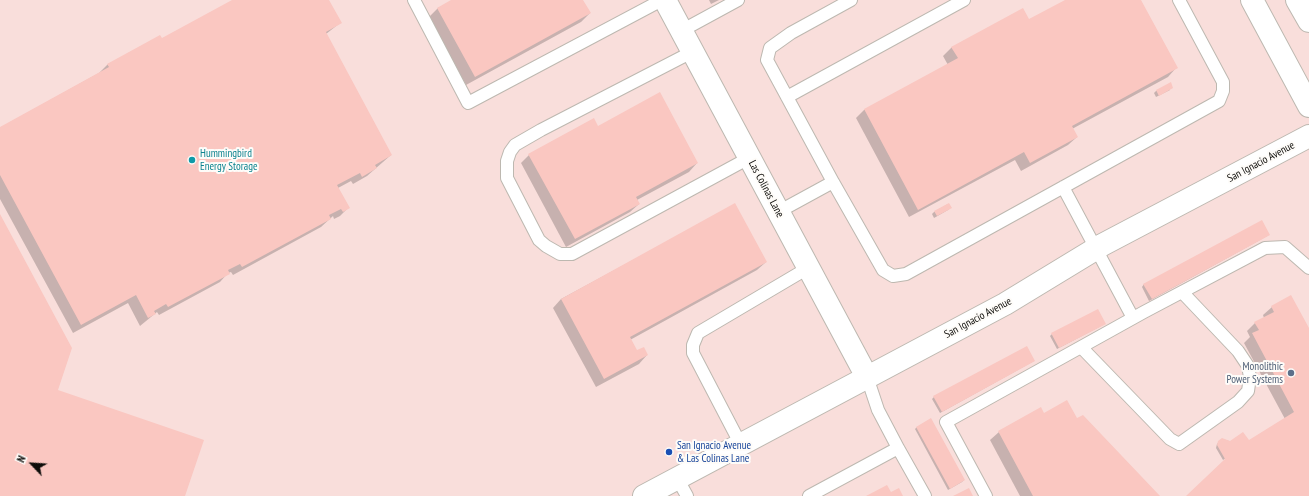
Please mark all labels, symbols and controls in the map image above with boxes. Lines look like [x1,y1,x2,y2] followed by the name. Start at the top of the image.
[1225,139,1297,185] street label: San Ignacio Avenue
[200,147,257,173] place label: Hummingbird Energy Storage
[187,155,197,165] marker: Hummingbird Energy Storage
[745,158,787,220] street label: Las Colinas Lane
[942,295,1014,341] street label: San Ignacio Avenue
[1227,360,1283,386] place label: Monolithic Power Systems
[1286,368,1296,378] marker: Monolithic Power Systems
[677,439,751,465] place label: San Ignacio Avenue & Las Colinas Lane
[12,444,52,484] north arrow
[664,447,674,457] marker: San Ignacio Avenue & Las Colinas Lane
[14,453,29,465] text: N

